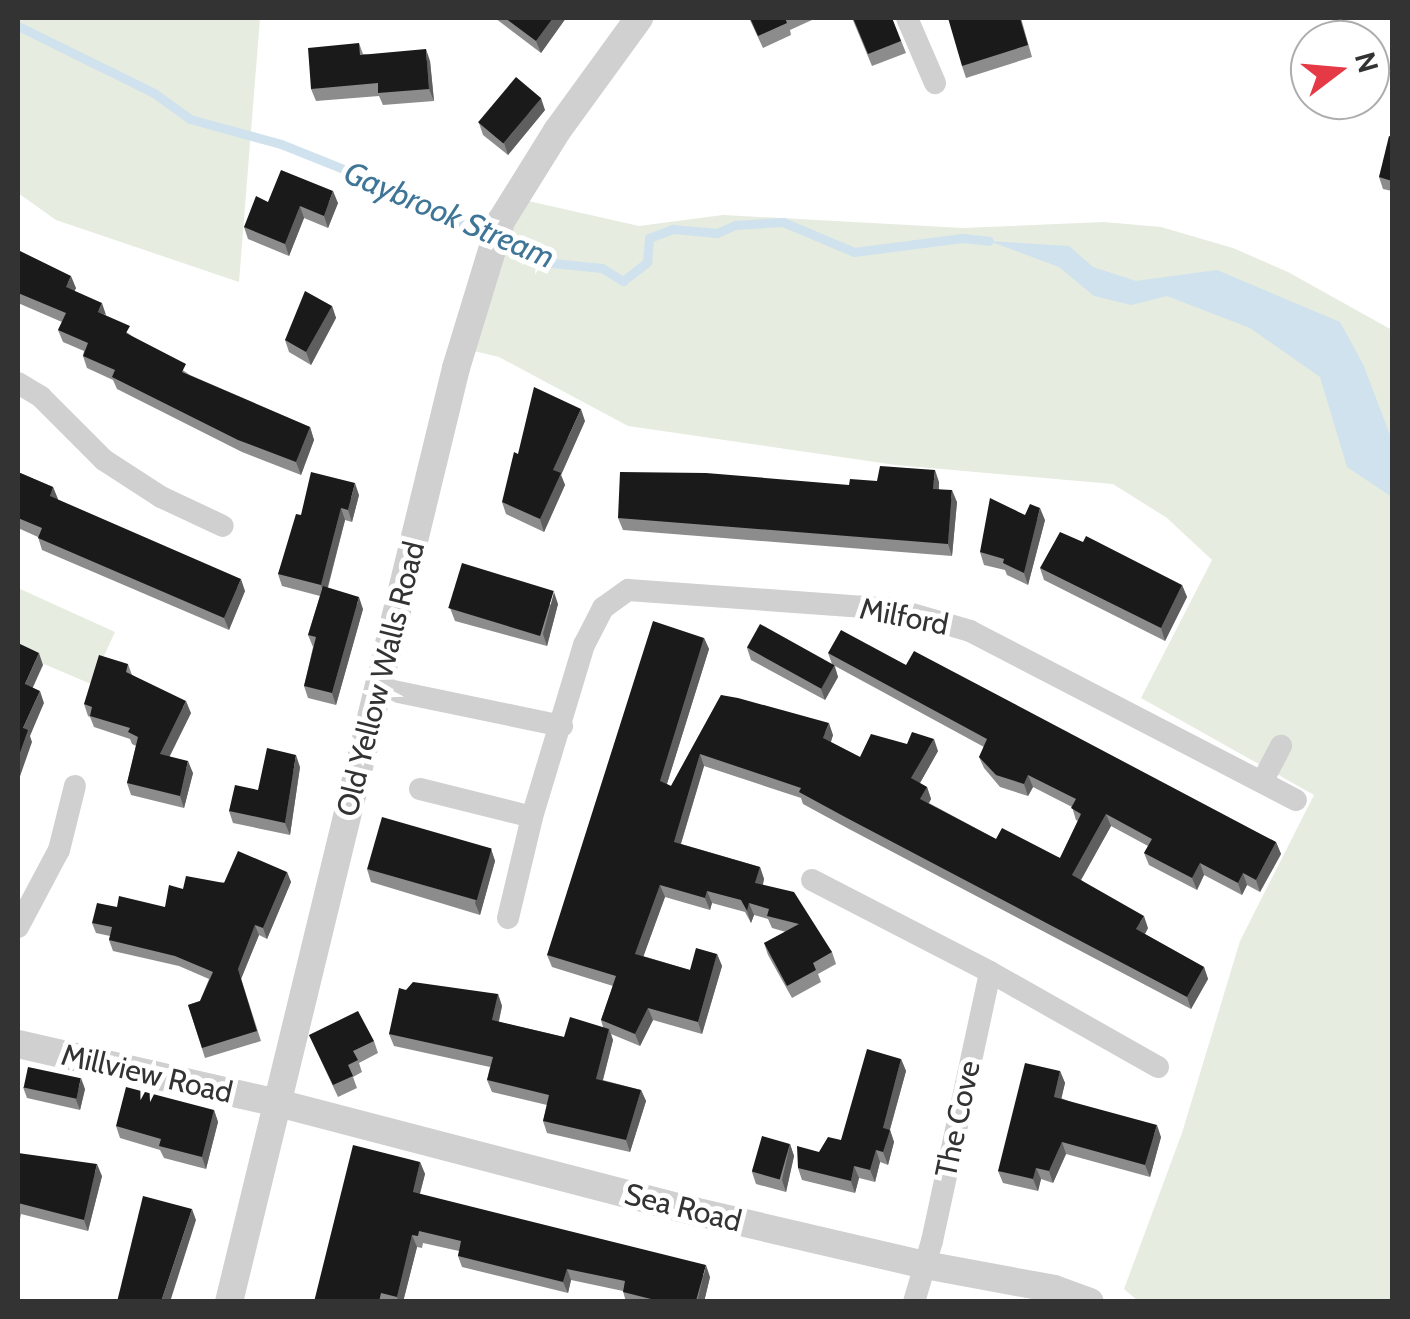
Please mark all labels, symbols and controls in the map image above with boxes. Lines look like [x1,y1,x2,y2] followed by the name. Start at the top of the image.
[1290,20,1390,120] north arrow
[1348,48,1386,76] text: N
[338,153,560,277] water label: Gaybrook Stream
[329,538,433,820] street label: Old Yellow Walls Road
[857,591,951,643] street label: Milford
[58,1037,236,1111] street label: Millview Road
[928,1057,988,1181] street label: The Cove
[621,1176,745,1240] street label: Sea Road

